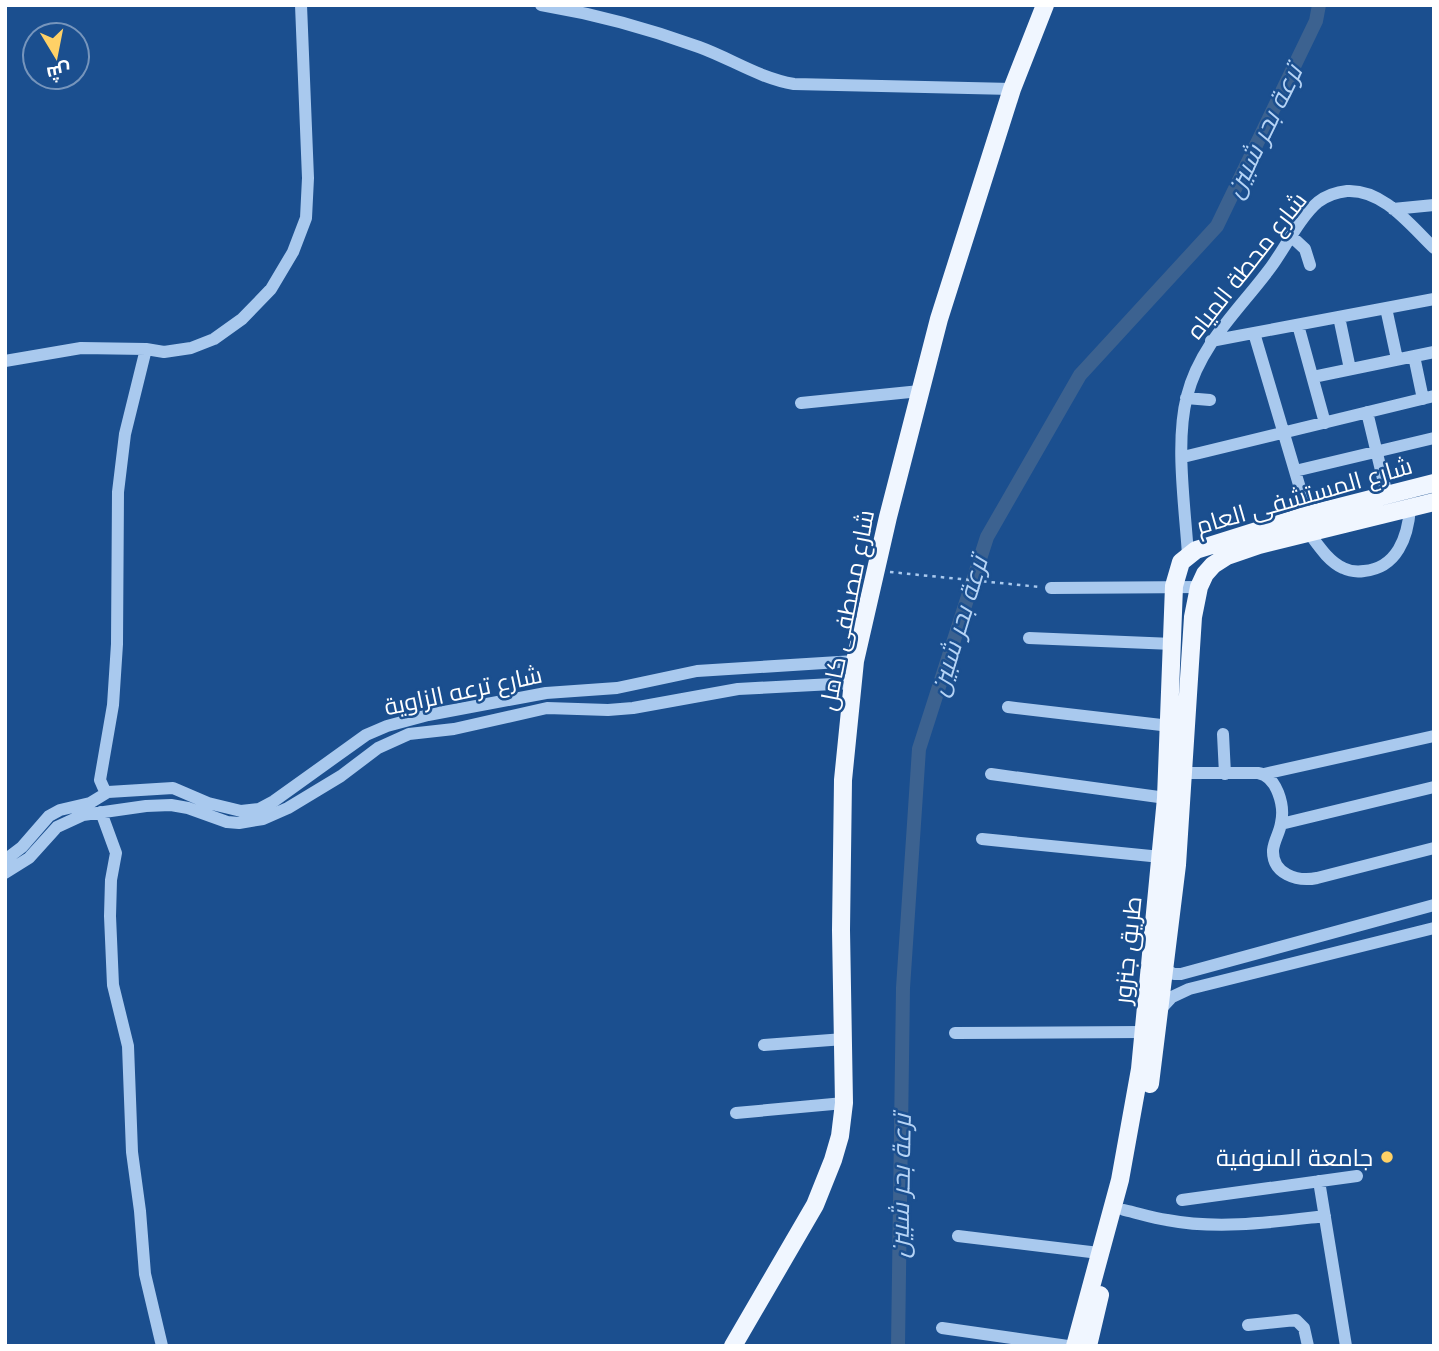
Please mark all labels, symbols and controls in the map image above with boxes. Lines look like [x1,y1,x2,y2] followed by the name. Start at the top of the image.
[21,21,91,91] north arrow
[1217,54,1312,203] water label: ترعة بحر شبين
[45,59,73,87] text: ش
[1179,186,1314,346] street label: شارع محطة المياه
[1192,450,1416,542] street label: شارع المستشفى العام
[812,507,882,713] street label: شارع مصطفى كامل
[921,547,996,700] water label: ترعة بحر شبين
[381,659,545,723] street label: شارع ترعه الزاوية
[1106,895,1149,1007] street label: طريق جنزور
[882,1109,918,1258] water label: ترعة بحر شبين
[1216,1142,1373,1172] place label: جامعة المنوفية
[1379,1149,1395,1165] marker: جامعة المنوفية

